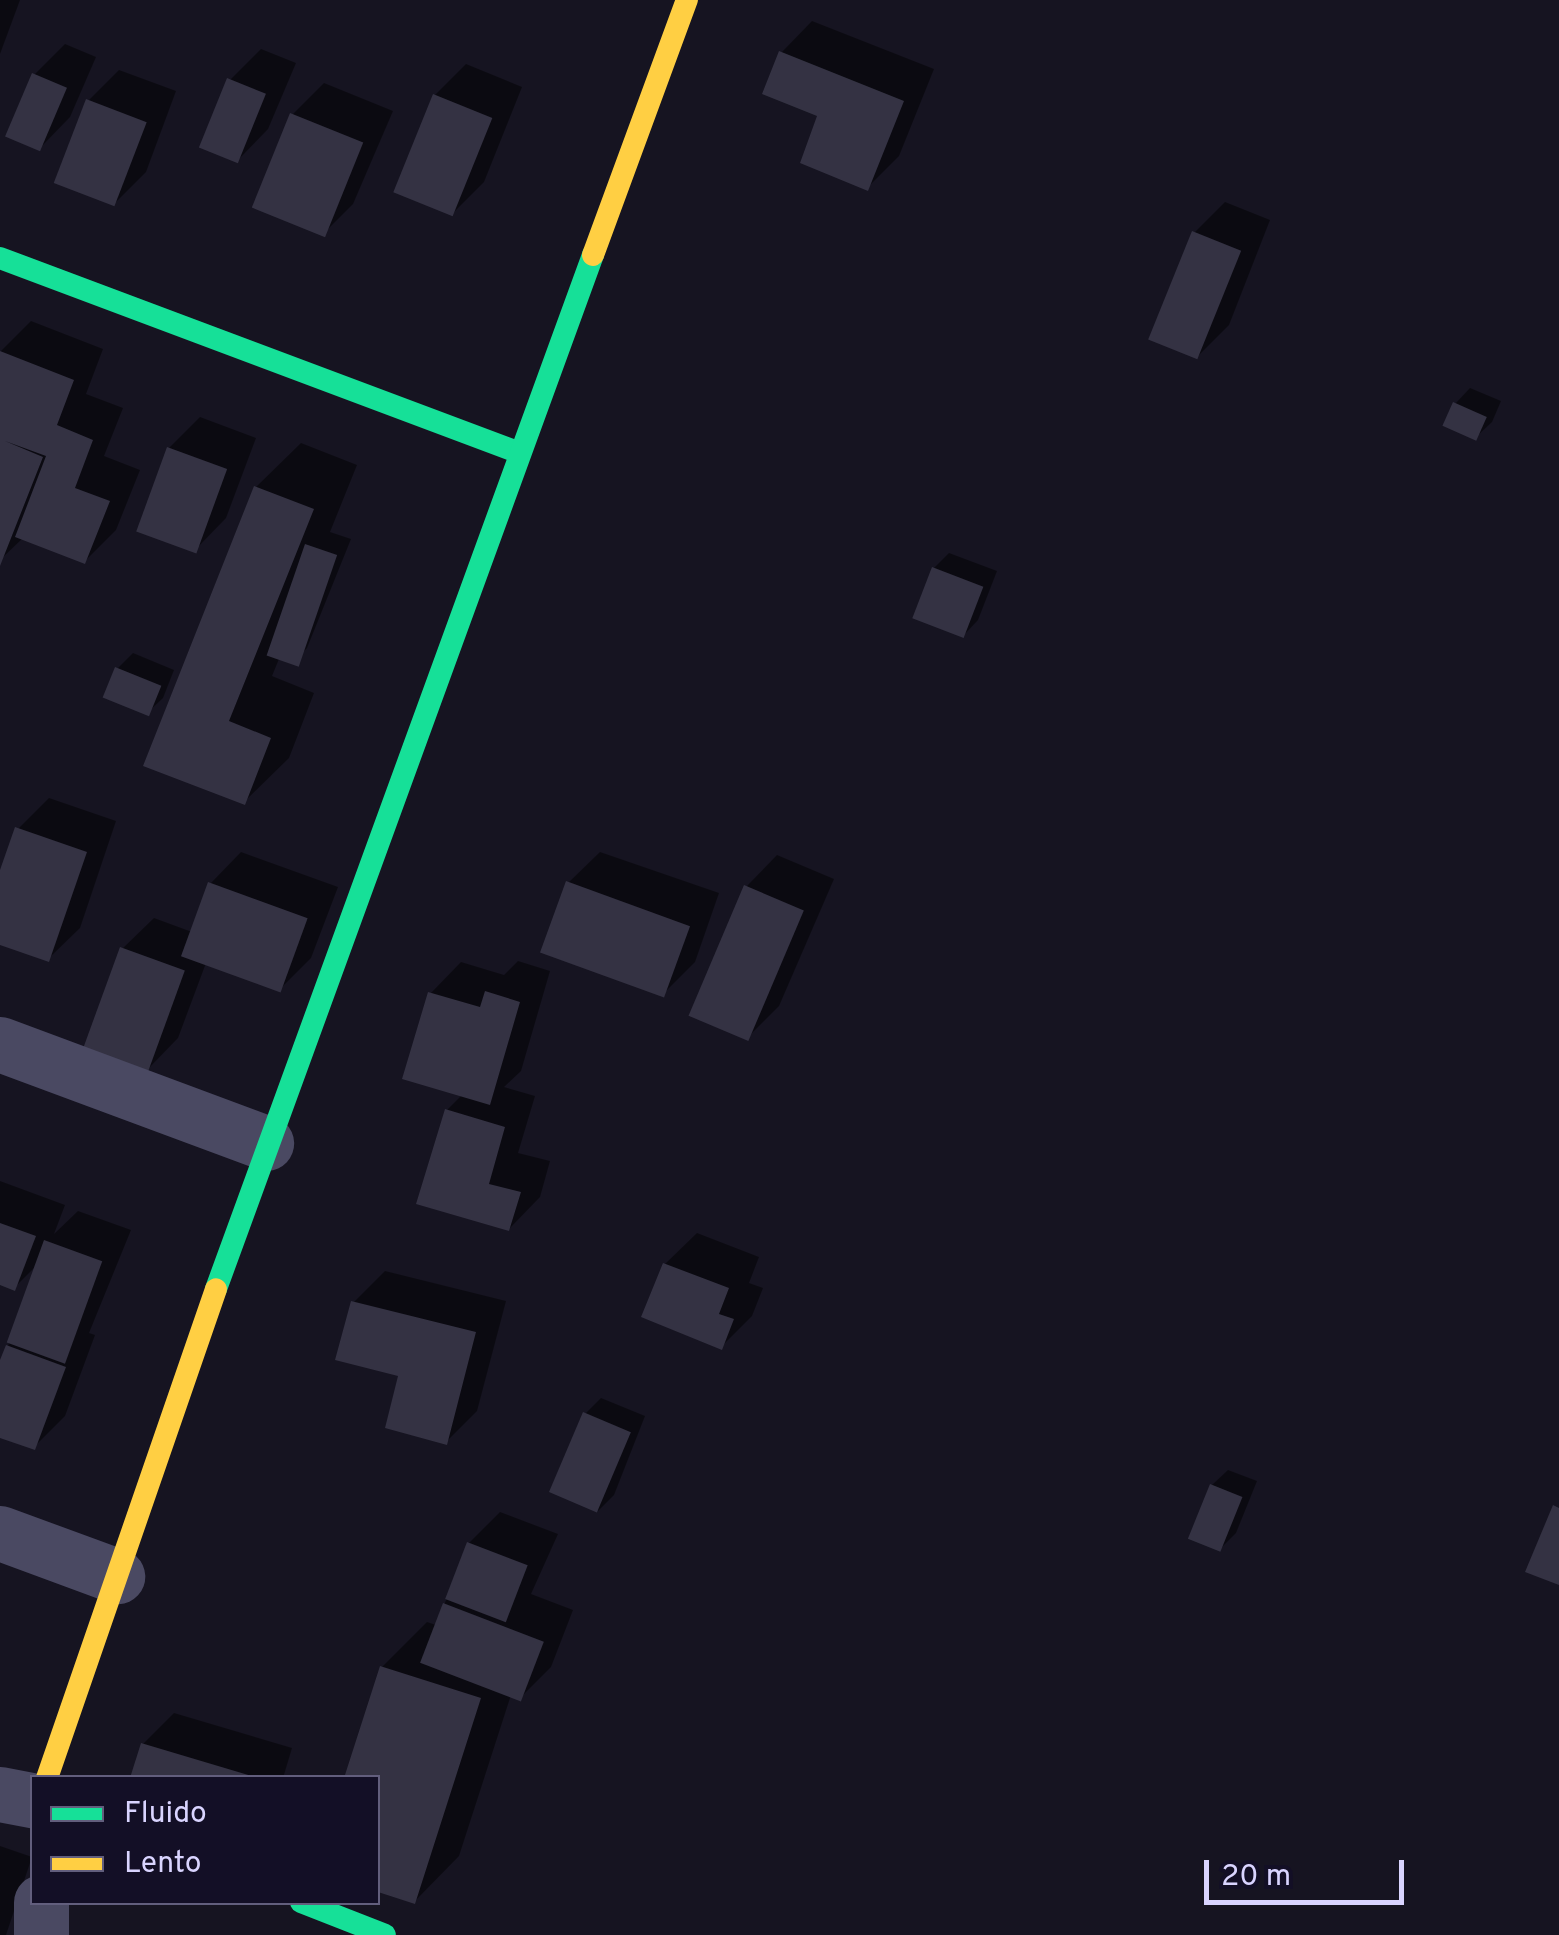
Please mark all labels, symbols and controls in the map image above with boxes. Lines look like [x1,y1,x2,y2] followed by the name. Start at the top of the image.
[30,1775,380,1905] legend
[124,1796,207,1833] text: Fluido
[1209,1840,1409,1902] scale bar
[124,1846,201,1883] text: Lento
[1221,1859,1291,1896] text: 20 m

